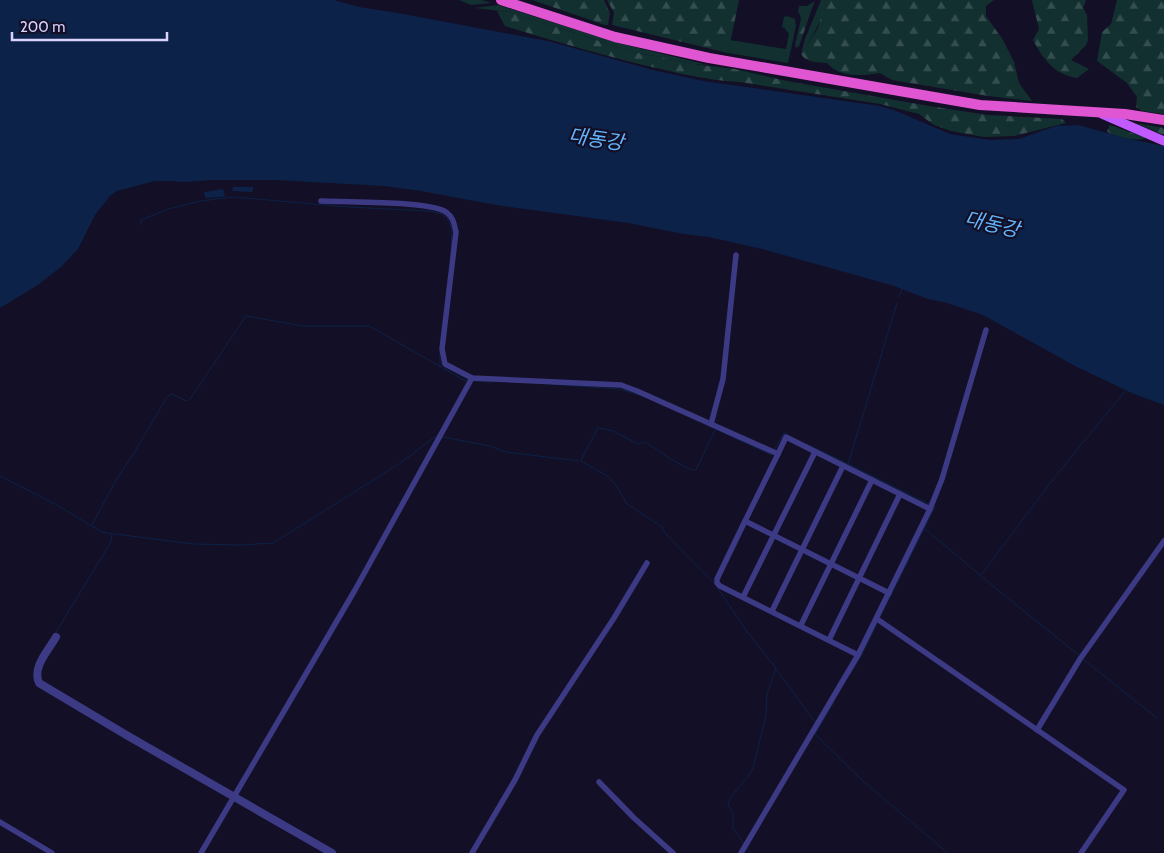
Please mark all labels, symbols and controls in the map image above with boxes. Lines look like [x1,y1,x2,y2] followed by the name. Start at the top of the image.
[12,10,168,42] scale bar
[20,18,65,36] text: 200 m
[567,123,628,155] water label: 대동강
[962,206,1024,242] water label: 대동강

